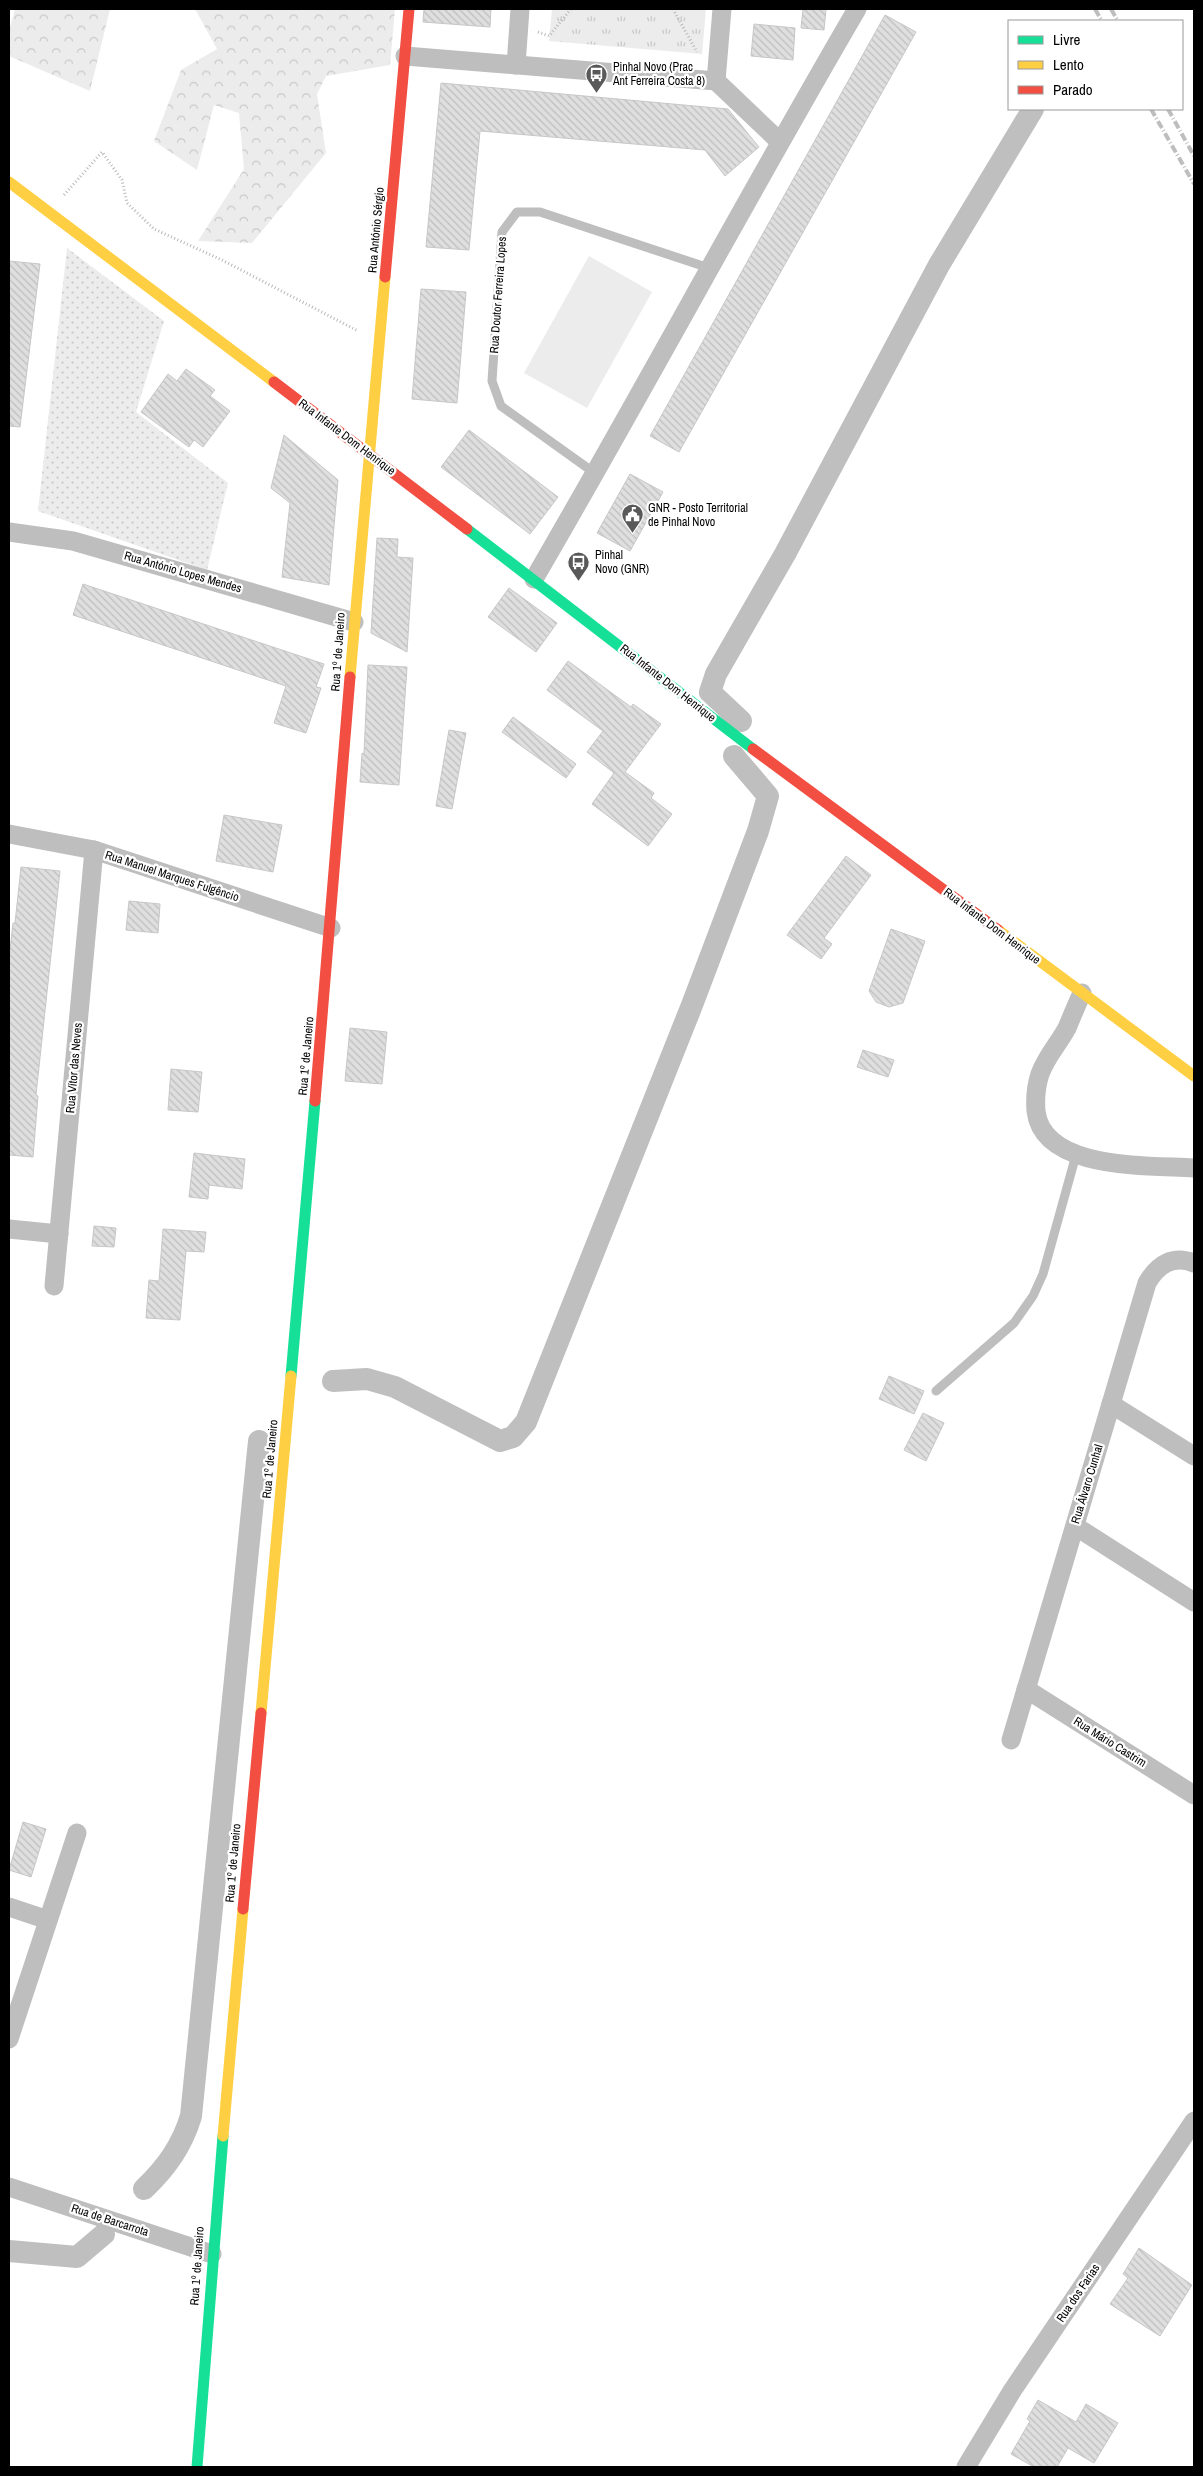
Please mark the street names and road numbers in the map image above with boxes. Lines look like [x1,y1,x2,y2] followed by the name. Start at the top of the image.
[364,187,388,273] street label: Rua António Sérgio
[486,236,510,354] street label: Rua Doutor Ferreira Lopes
[295,395,399,479] street label: Rua Infante Dom Henrique
[122,548,244,596] street label: Rua António Lopes Mendes
[327,612,349,692] street label: Rua 1º de Janeiro
[617,640,719,726] street label: Rua Infante Dom Henrique
[103,847,241,905] street label: Rua Manuel Marques Fulgêncio
[940,884,1044,968] street label: Rua Infante Dom Henrique
[295,1016,317,1096] street label: Rua 1º de Janeiro
[62,1022,86,1114] street label: Rua Vítor das Neves
[259,1419,281,1499] street label: Rua 1º de Janeiro
[1067,1442,1107,1526] street label: Rua Álvaro Cunhal
[1071,1713,1149,1771] street label: Rua Mário Castrim
[222,1823,244,1903] street label: Rua 1º de Janeiro
[69,2200,151,2240] street label: Rua de Barcarrota
[186,2226,208,2306] street label: Rua 1º de Janeiro
[1053,2261,1103,2325] street label: Rua dos Farias

